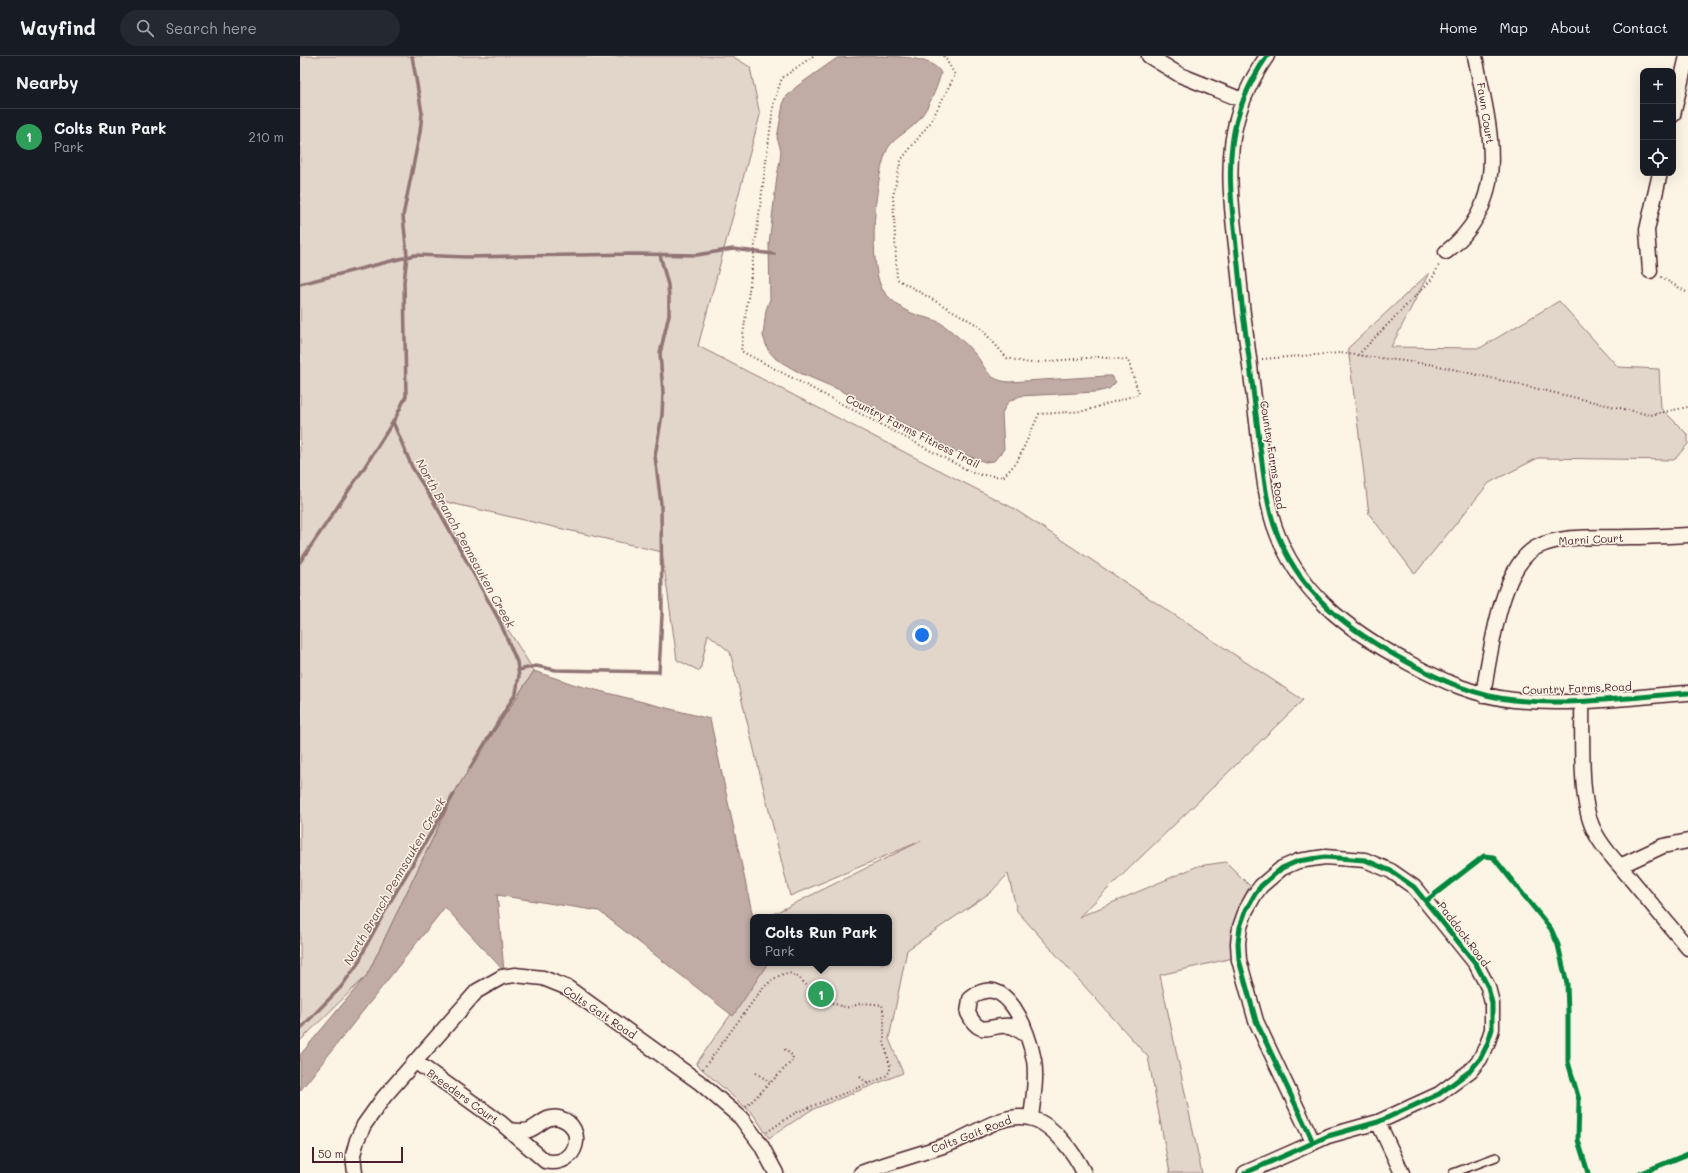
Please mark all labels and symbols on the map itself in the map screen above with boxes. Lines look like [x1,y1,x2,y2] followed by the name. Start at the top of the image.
[1474,81,1498,145] street label: Fawn Court
[843,391,983,471] street label: Country Farms Fitness Trail
[1257,400,1289,510] street label: Country Farms Road
[413,456,520,631] water label: North Branch Pennsauken Creek
[1558,530,1624,548] street label: Marni Court
[912,625,932,645] your location
[1522,679,1632,697] street label: Country Farms Road
[339,794,449,968] water label: North Branch Pennsauken Creek
[1435,899,1493,969] street label: Paddock Road
[808,979,834,1009] pin: 1
[561,982,639,1042] street label: Colts Gait Road
[424,1065,502,1127] street label: Breeders Court
[929,1112,1013,1156] street label: Colts Gait Road
[312,1145,403,1164] scale bar

